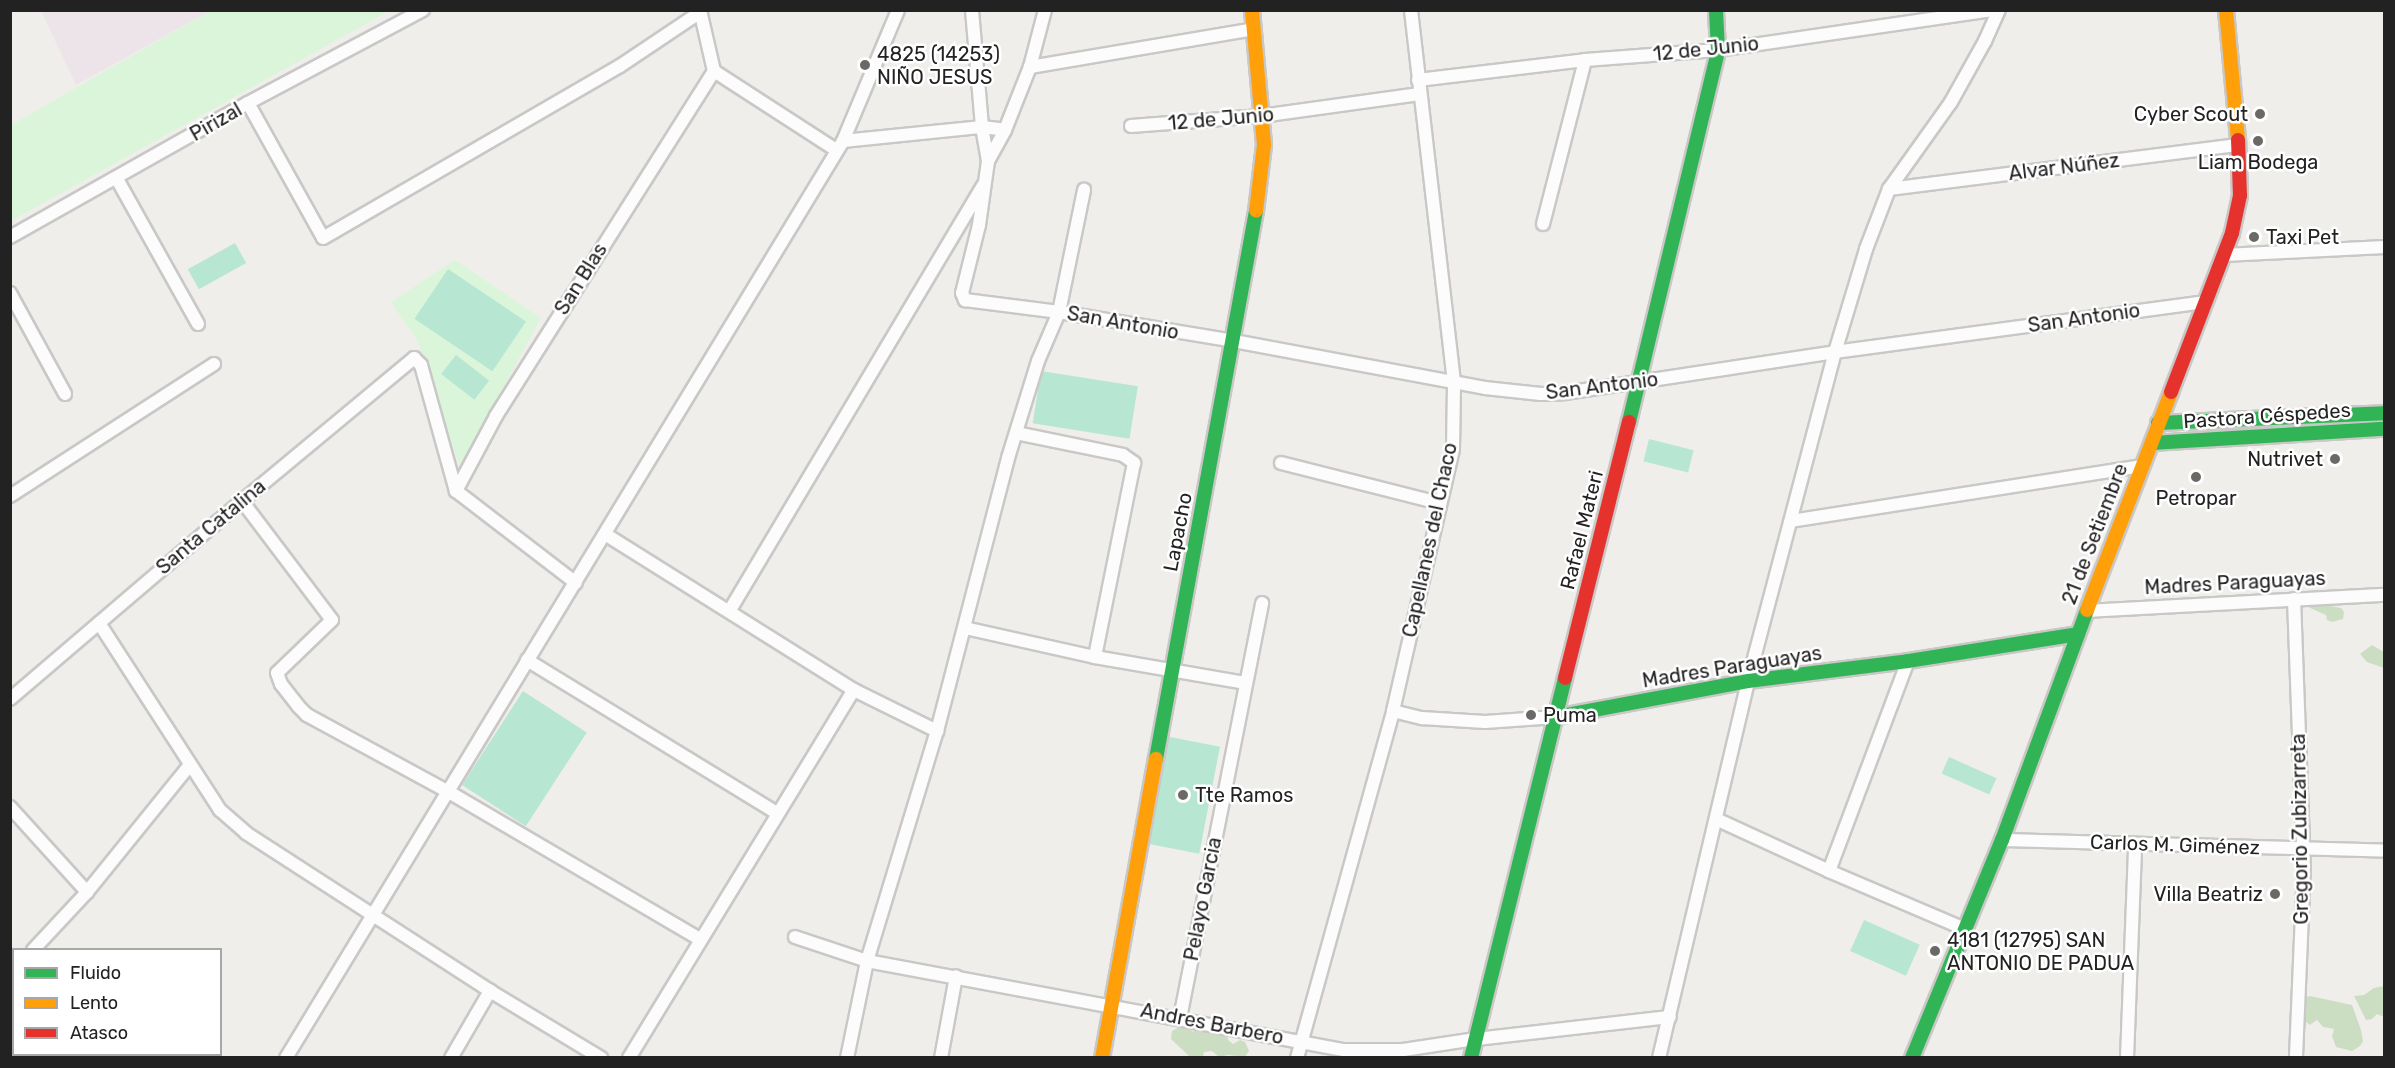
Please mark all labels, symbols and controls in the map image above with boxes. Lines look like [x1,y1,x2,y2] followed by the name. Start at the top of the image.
[1652,32,1760,66] street label: 12 de Junio
[877,42,1000,89] place label: 4825 (14253) NIÑO JESUS
[858,58,872,72] marker: 4825 (14253) NIÑO JESUS
[186,98,246,146] street label: Pirizal
[1167,102,1275,136] street label: 12 de Junio
[2133,102,2248,126] place label: Cyber Scout
[2253,107,2267,121] marker: Cyber Scout
[2251,134,2265,148] marker: Liam Bodega
[2007,148,2121,186] street label: Alvar Núñez
[2198,150,2318,174] place label: Liam Bodega
[2266,225,2339,249] place label: Taxi Pet
[2247,230,2261,244] marker: Taxi Pet
[550,239,612,319] street label: San Blas
[2026,298,2142,338] street label: San Antonio
[1065,301,1181,345] street label: San Antonio
[1544,367,1660,405] street label: San Antonio
[2183,398,2351,434] street label: Pastora Céspedes
[1398,440,1462,640] street label: Capellanes del Chaco
[2247,447,2323,471] place label: Nutrivet
[2328,452,2342,466] marker: Nutrivet
[2057,460,2133,608] street label: 21 de Setiembre
[1556,468,1608,592] street label: Rafael Materi
[2189,470,2203,484] marker: Petropar
[152,474,270,580] street label: Santa Catalina
[2155,486,2237,510] place label: Petropar
[1159,490,1197,574] street label: Lapacho
[2144,566,2326,600] street label: Madres Paraguayas
[1641,641,1823,693] street label: Madres Paraguayas
[1543,703,1597,727] place label: Puma
[1524,708,1538,722] marker: Puma
[2286,733,2314,925] street label: Gregorio Zubizarreta
[1195,783,1293,807] place label: Tte Ramos
[1176,788,1190,802] marker: Tte Ramos
[2090,830,2260,860] street label: Carlos M. Giménez
[1179,835,1227,963] street label: Pelayo Garcia
[2154,882,2263,906] place label: Villa Beatriz
[2268,887,2282,901] marker: Villa Beatriz
[1947,928,2134,975] place label: 4181 (12795) SAN ANTONIO DE PADUA
[1928,944,1942,958] marker: 4181 (12795) SAN ANTONIO DE PADUA
[12,948,222,1056] legend
[70,962,121,984] text: Fluido
[70,992,118,1014] text: Lento
[1138,998,1286,1050] street label: Andres Barbero
[70,1022,128,1044] text: Atasco

